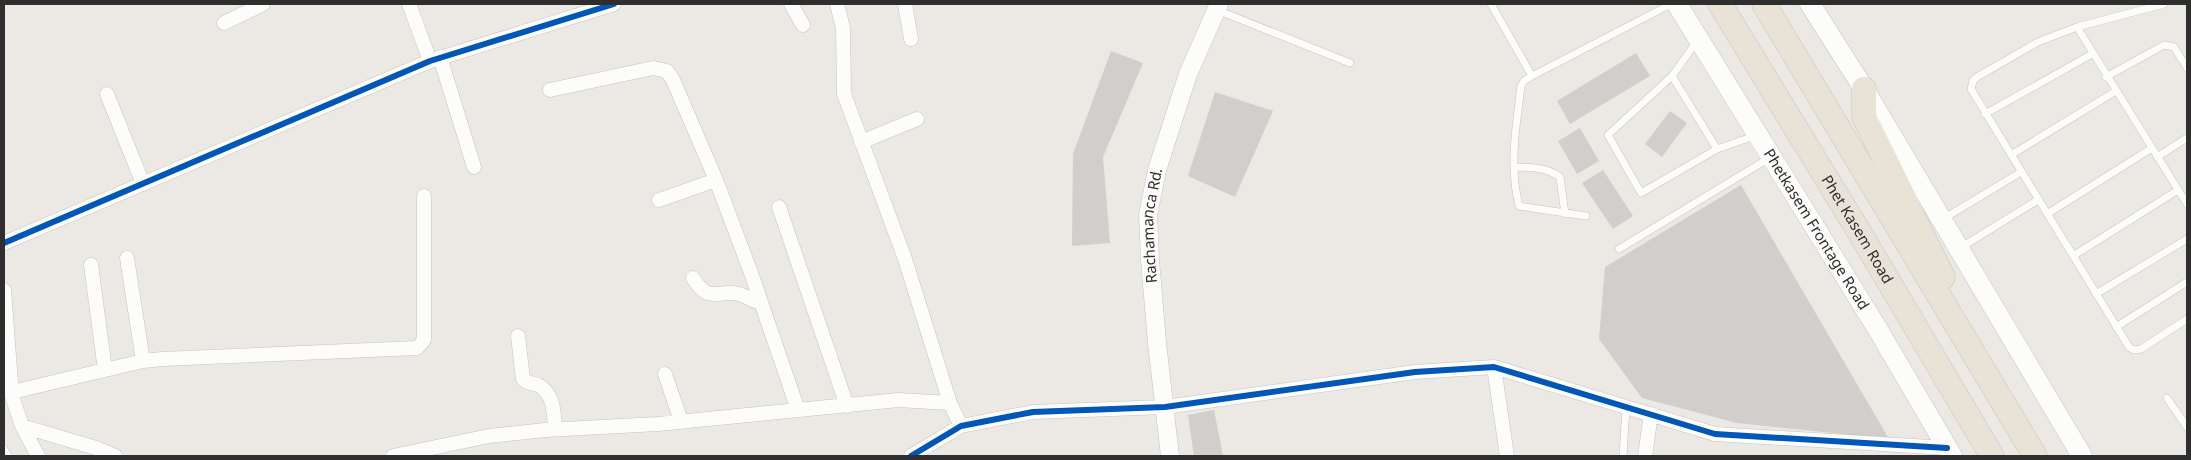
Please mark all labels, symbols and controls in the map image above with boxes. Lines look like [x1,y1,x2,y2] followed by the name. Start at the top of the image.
[1760,145,1874,313] street label: Phetkasem Frontage Road
[1137,164,1166,284] street label: Rachamanca Rd.
[1818,171,1899,287] street label: Phet Kasem Road

